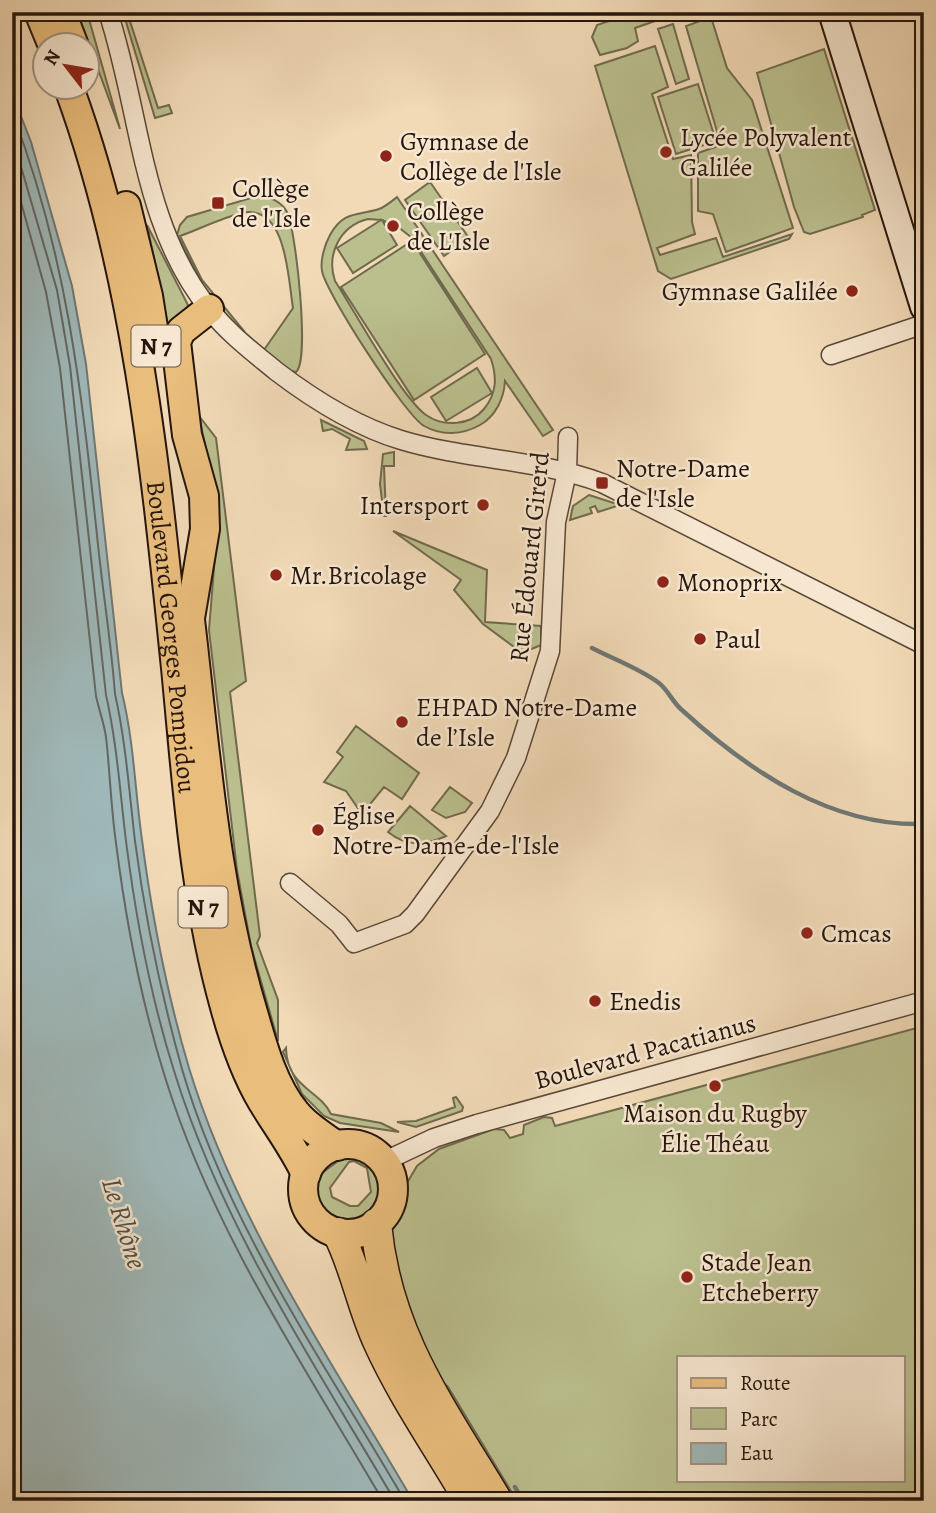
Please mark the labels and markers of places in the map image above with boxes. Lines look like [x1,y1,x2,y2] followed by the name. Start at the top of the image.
[680,120,852,185] place label: Lycée Polyvalent Galilée
[400,124,562,189] place label: Gymnase de Collège de l'Isle
[658,144,674,160] marker: Lycée Polyvalent Galilée
[378,148,394,164] marker: Gymnase de Collège de l'Isle
[232,171,311,236] place label: Collège de l'Isle
[407,194,490,259] place label: Collège de L'Isle
[210,195,226,211] marker: Collège de l'Isle
[385,218,401,234] marker: Collège de L'Isle
[662,274,838,309] place label: Gymnase Galilée
[844,283,860,299] marker: Gymnase Galilée
[616,451,750,516] place label: Notre-Dame de l'Isle
[594,475,610,491] marker: Notre-Dame de l'Isle
[360,488,469,523] place label: Intersport
[475,497,491,513] marker: Intersport
[290,558,427,593] place label: Mr.Bricolage
[677,565,783,600] place label: Monoprix
[268,567,284,583] marker: Mr.Bricolage
[655,574,671,590] marker: Monoprix
[714,622,760,657] place label: Paul
[692,631,708,647] marker: Paul
[416,690,637,755] place label: EHPAD Notre-Dame de l’Isle
[394,714,410,730] marker: EHPAD Notre-Dame de l’Isle
[332,798,559,863] place label: Église Notre-Dame-de-l'Isle
[310,822,326,838] marker: Église Notre-Dame-de-l'Isle
[821,916,892,951] place label: Cmcas
[799,925,815,941] marker: Cmcas
[609,984,681,1019] place label: Enedis
[587,993,603,1009] marker: Enedis
[707,1078,723,1094] marker: Maison du Rugby Élie Théau
[623,1096,807,1161] place label: Maison du Rugby Élie Théau
[701,1245,819,1310] place label: Stade Jean Etcheberry
[679,1269,695,1285] marker: Stade Jean Etcheberry

